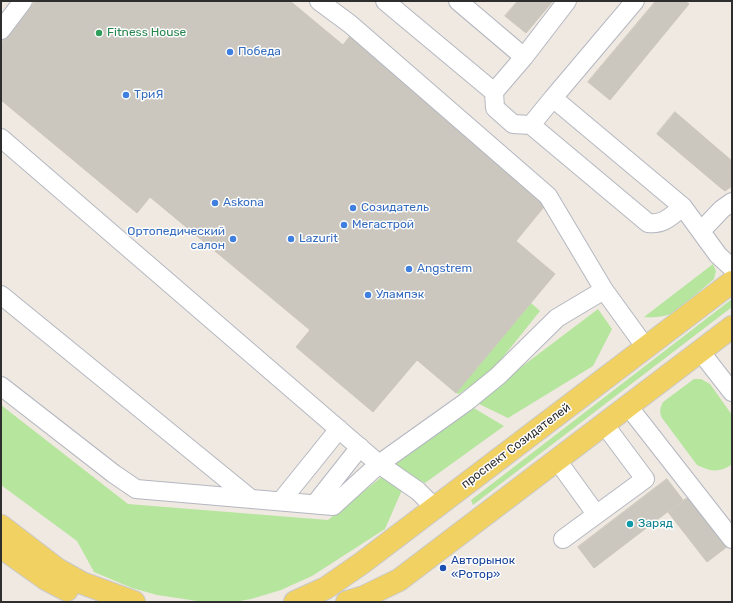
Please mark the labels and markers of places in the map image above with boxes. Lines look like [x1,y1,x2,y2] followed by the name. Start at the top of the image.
[107,26,186,40] place label: Fitness House
[94,28,104,38] marker: Fitness House
[238,45,281,59] place label: Победа
[225,47,235,57] marker: Победа
[134,88,163,102] place label: ТриЯ
[121,90,131,100] marker: ТриЯ
[223,196,264,210] place label: Askona
[210,198,220,208] marker: Askona
[361,201,429,215] place label: Созидатель
[348,203,358,213] marker: Созидатель
[352,218,414,232] place label: Мегастрой
[339,220,349,230] marker: Мегастрой
[127,225,225,253] place label: Ортопедический салон
[299,232,338,246] place label: Lazurit
[228,234,238,244] marker: Ортопедический салон
[286,234,296,244] marker: Lazurit
[417,262,472,276] place label: Angstrem
[404,264,414,274] marker: Angstrem
[376,288,424,302] place label: Улампэк
[363,290,373,300] marker: Улампэк
[638,517,673,531] place label: Заряд
[625,519,635,529] marker: Заряд
[451,554,515,582] place label: Авторынок «Ротор»
[438,563,448,573] marker: Авторынок «Ротор»

